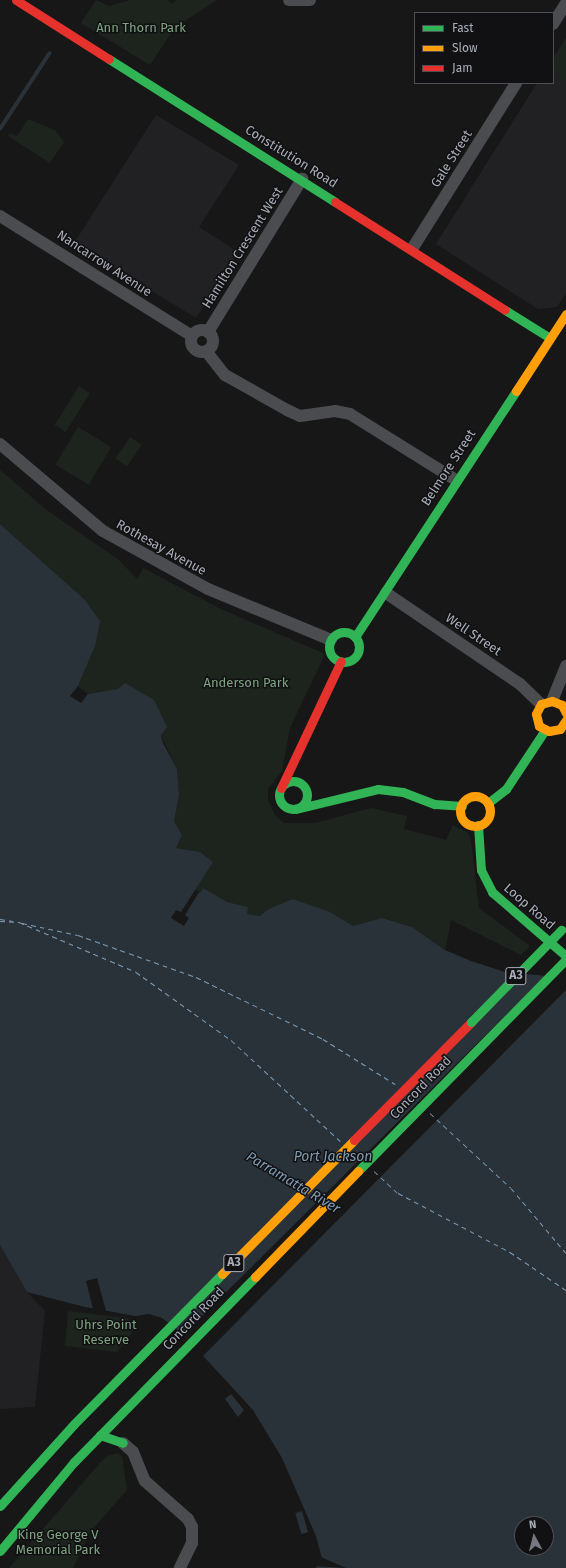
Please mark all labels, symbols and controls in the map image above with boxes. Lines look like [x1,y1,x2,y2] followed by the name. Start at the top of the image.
[414,12,554,84] legend
[96,20,186,36] park label: Ann Thorn Park
[452,21,474,35] text: Fast
[452,41,478,55] text: Slow
[452,61,472,75] text: Jam
[242,122,340,192] street label: Constitution Road
[428,127,476,191] street label: Gale Street
[199,185,287,311] street label: Hamilton Crescent West
[54,228,154,300] street label: Nancarrow Avenue
[419,427,479,509] street label: Belmore Street
[113,517,209,579] street label: Rothesay Avenue
[442,611,504,659] street label: Well Street
[203,675,289,691] park label: Anderson Park
[500,881,558,933] street label: Loop Road
[505,966,527,986] road number: A3
[387,1053,455,1123] street label: Concord Road
[243,1148,343,1218] water label: Parramatta River
[294,1149,372,1165] water label: Port Jackson
[223,1253,245,1273] road number: A3
[160,1284,228,1354] street label: Concord Road
[75,1318,137,1349] park label: Uhrs Point Reserve
[514,1516,554,1556] north arrow
[528,1518,537,1531] text: N
[16,1528,100,1559] park label: King George V Memorial Park

